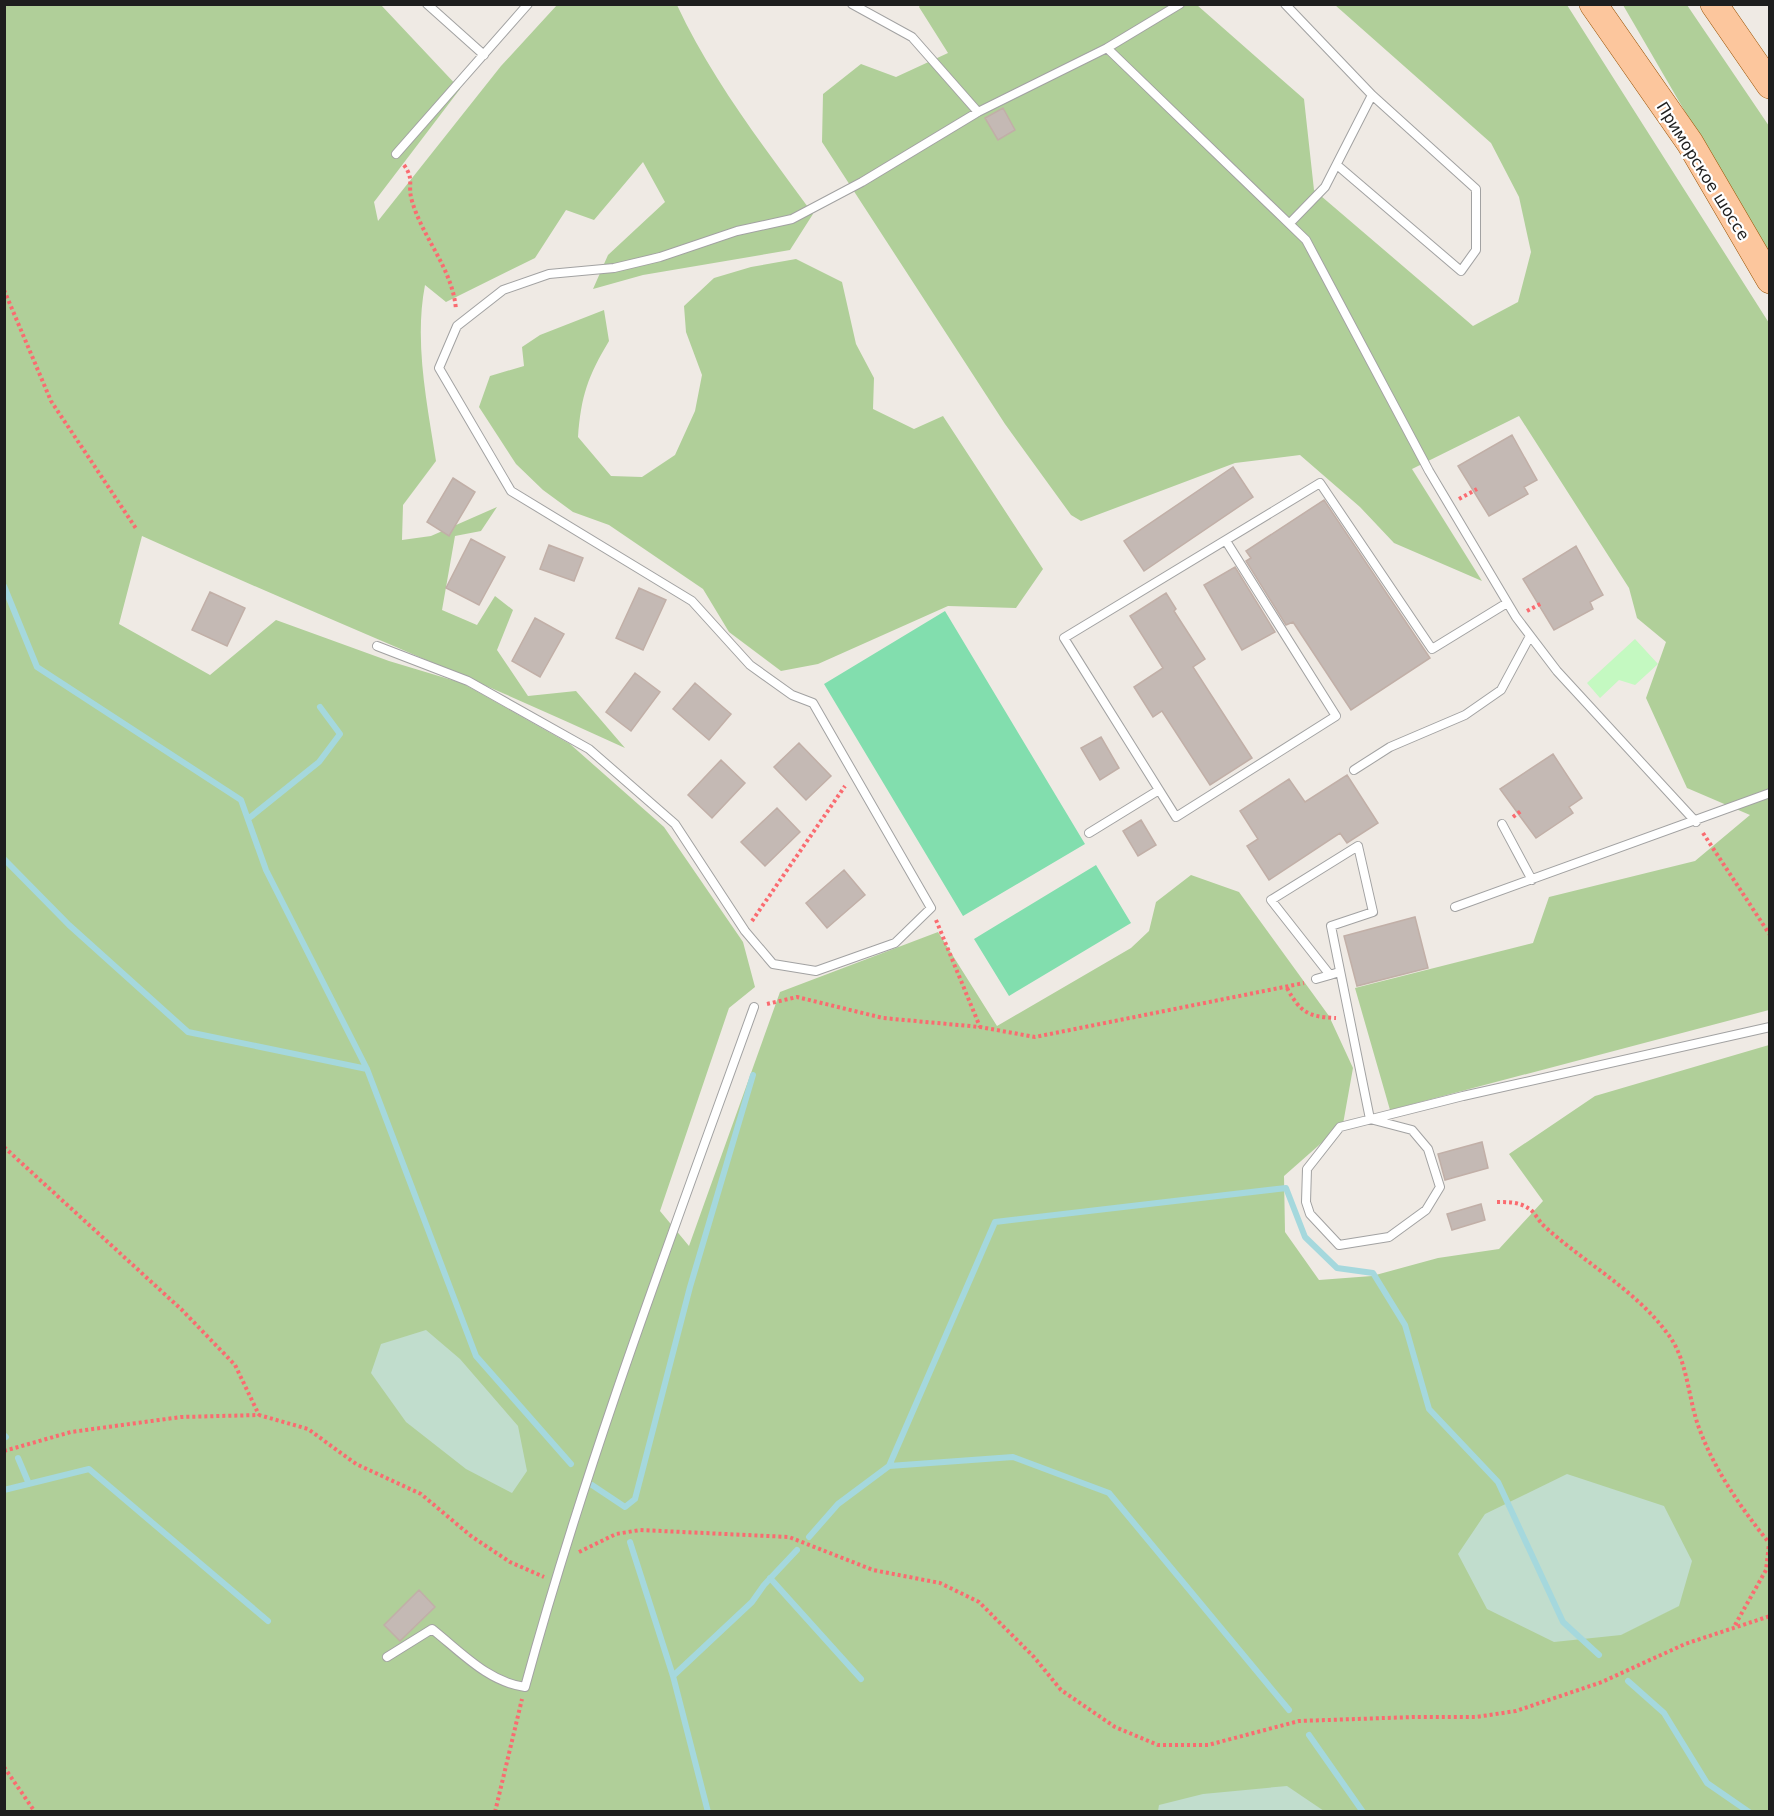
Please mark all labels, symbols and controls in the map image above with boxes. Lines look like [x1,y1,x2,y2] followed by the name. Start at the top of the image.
[1653,98,1753,244] street label: Приморское шоссе

